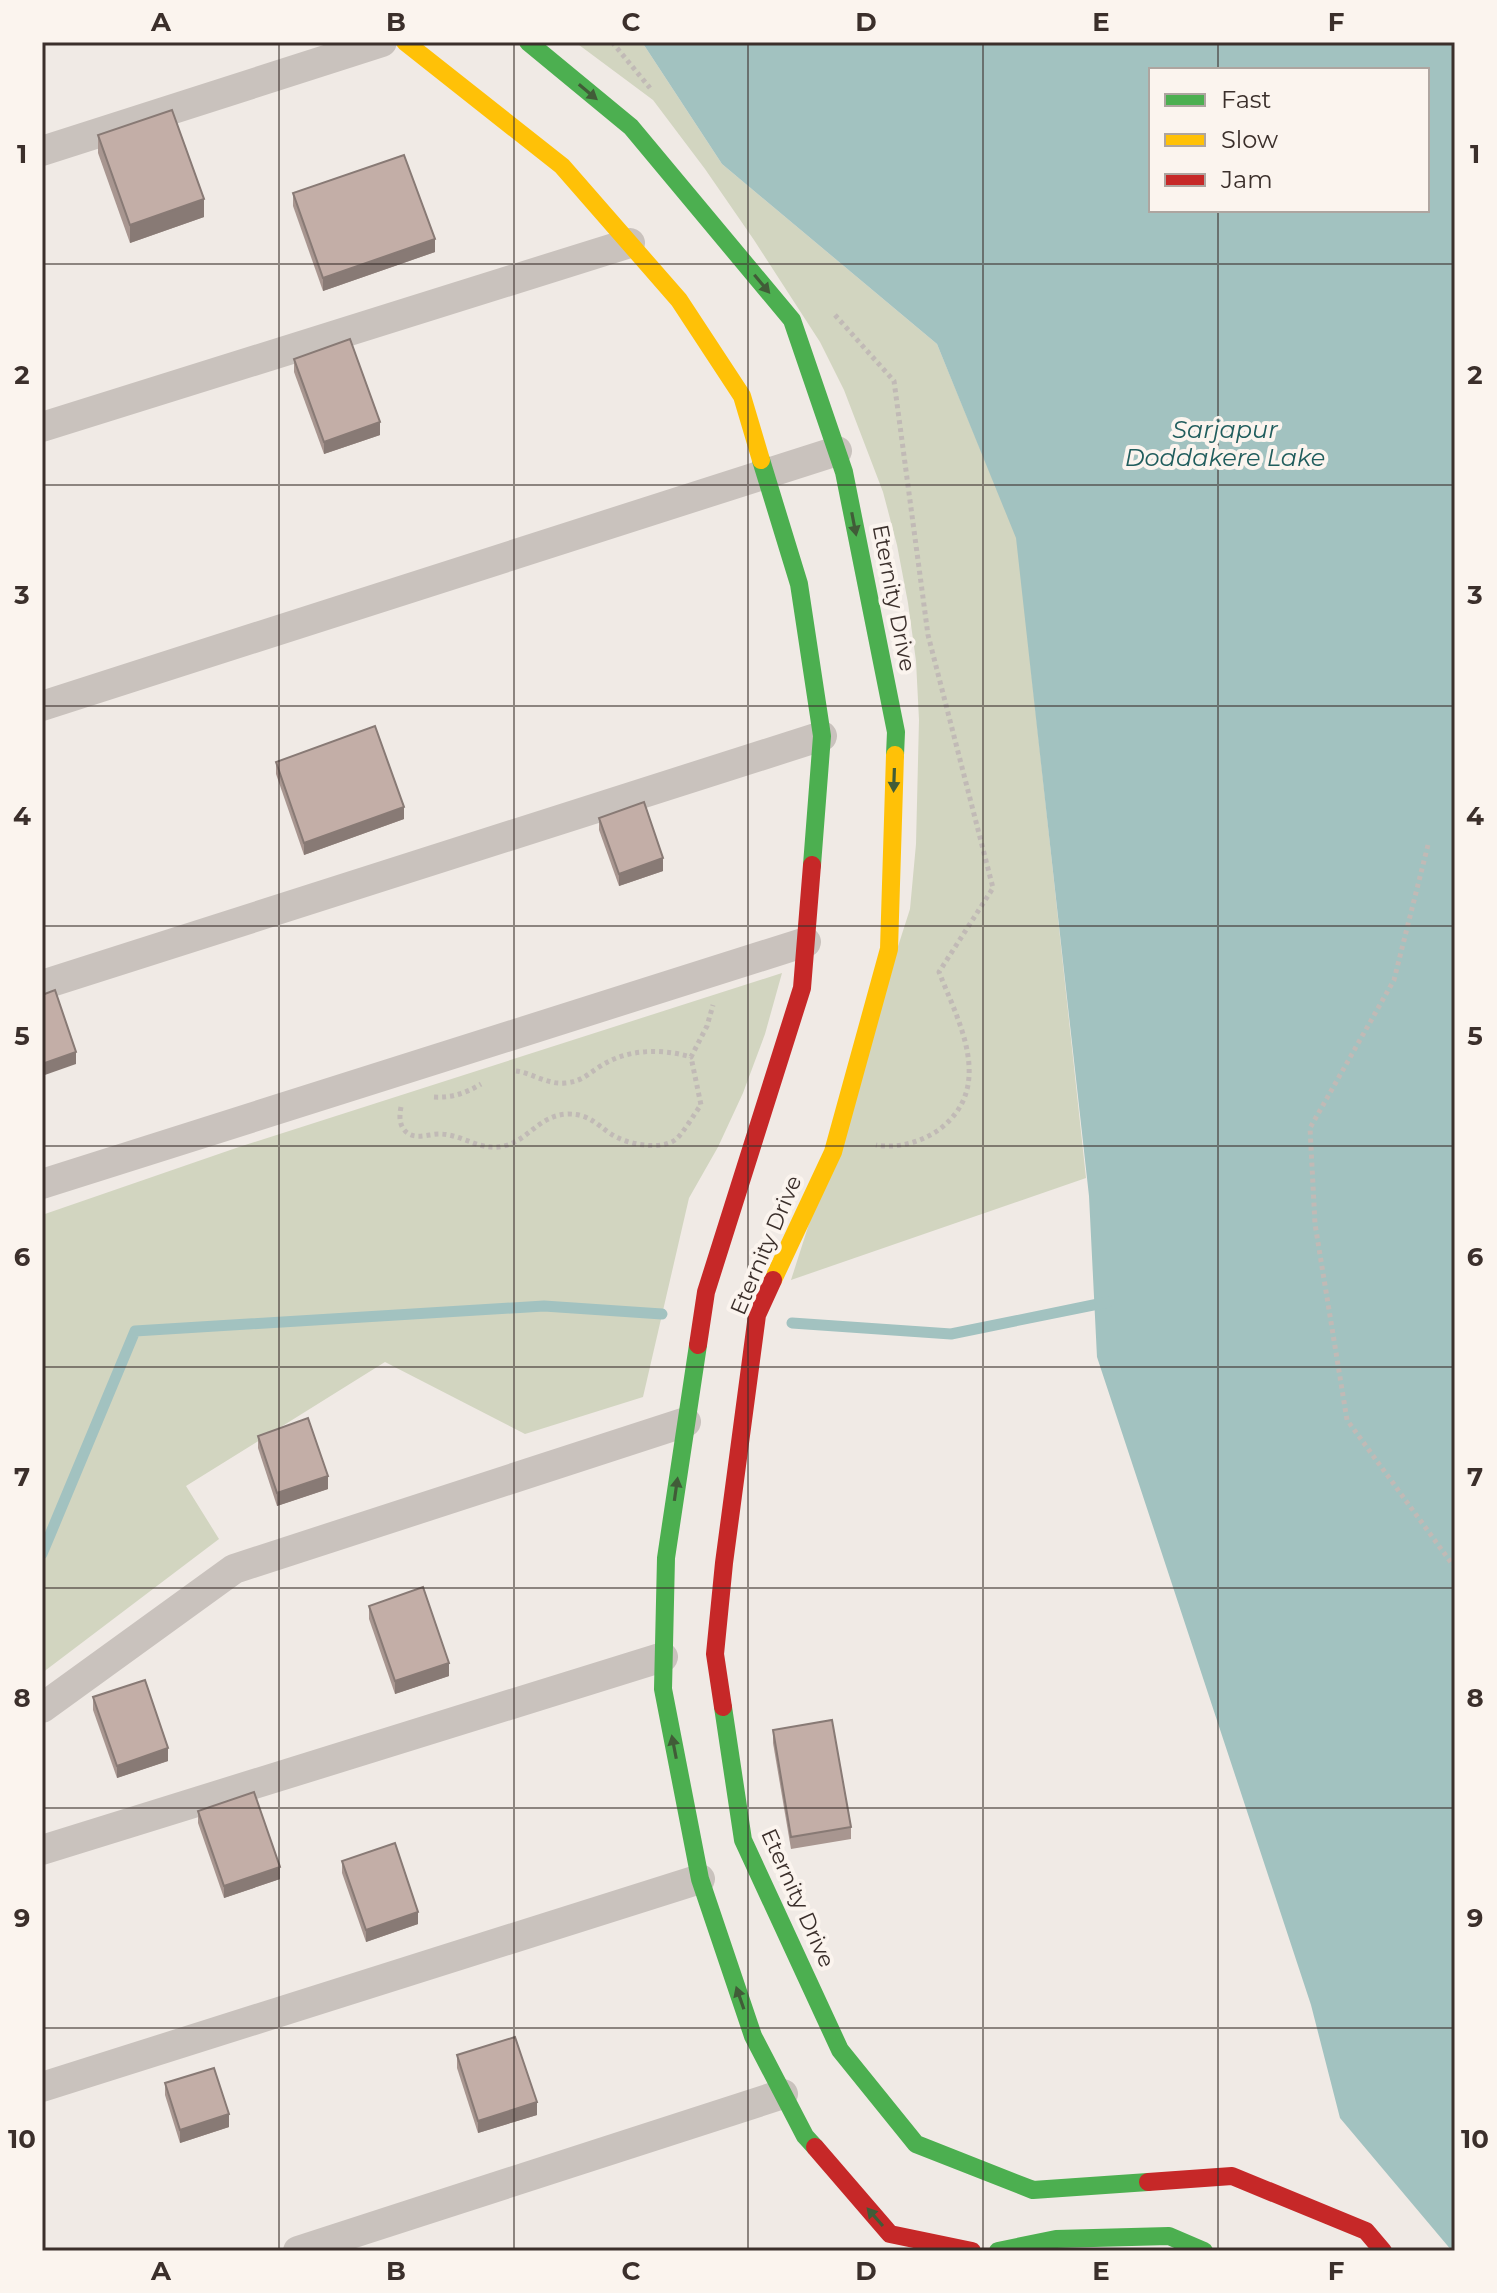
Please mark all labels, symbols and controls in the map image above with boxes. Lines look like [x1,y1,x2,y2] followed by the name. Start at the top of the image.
[150,6,172,38] text: A
[386,6,406,38] text: B
[622,6,641,38] text: C
[855,6,877,38] text: D
[1092,6,1110,38] text: E
[1328,6,1344,38] text: F
[1149,68,1429,212] legend
[578,83,598,100] one-way arrow
[1221,85,1272,114] text: Fast
[1221,125,1278,154] text: Slow
[17,138,27,170] text: 1
[1470,138,1480,170] text: 1
[1220,165,1273,194] text: Jam
[753,274,770,294] one-way arrow
[14,359,30,391] text: 2
[1467,359,1483,391] text: 2
[1125,415,1325,472] water label: Sarjapur Doddakere Lake
[849,512,861,537] one-way arrow
[867,522,921,674] street label: Eternity Drive
[13,579,30,611] text: 3
[1466,579,1483,611] text: 3
[888,768,901,793] one-way arrow
[13,800,31,832] text: 4
[1466,800,1484,832] text: 4
[14,1020,30,1052] text: 5
[1467,1020,1483,1052] text: 5
[724,1171,808,1319] street label: Eternity Drive
[14,1241,31,1273] text: 6
[1467,1241,1484,1273] text: 6
[14,1461,30,1493] text: 7
[1467,1461,1483,1493] text: 7
[670,1476,683,1501] one-way arrow
[13,1682,31,1714] text: 8
[1466,1682,1484,1714] text: 8
[668,1734,680,1759] one-way arrow
[755,1824,841,1972] street label: Eternity Drive
[14,1902,30,1934] text: 9
[1467,1902,1483,1934] text: 9
[734,1986,746,2010] one-way arrow
[8,2123,36,2155] text: 10
[1461,2123,1489,2155] text: 10
[867,2207,885,2226] one-way arrow
[150,2255,172,2287] text: A
[386,2255,406,2287] text: B
[622,2255,641,2287] text: C
[855,2255,877,2287] text: D
[1092,2255,1110,2287] text: E
[1328,2255,1344,2287] text: F

